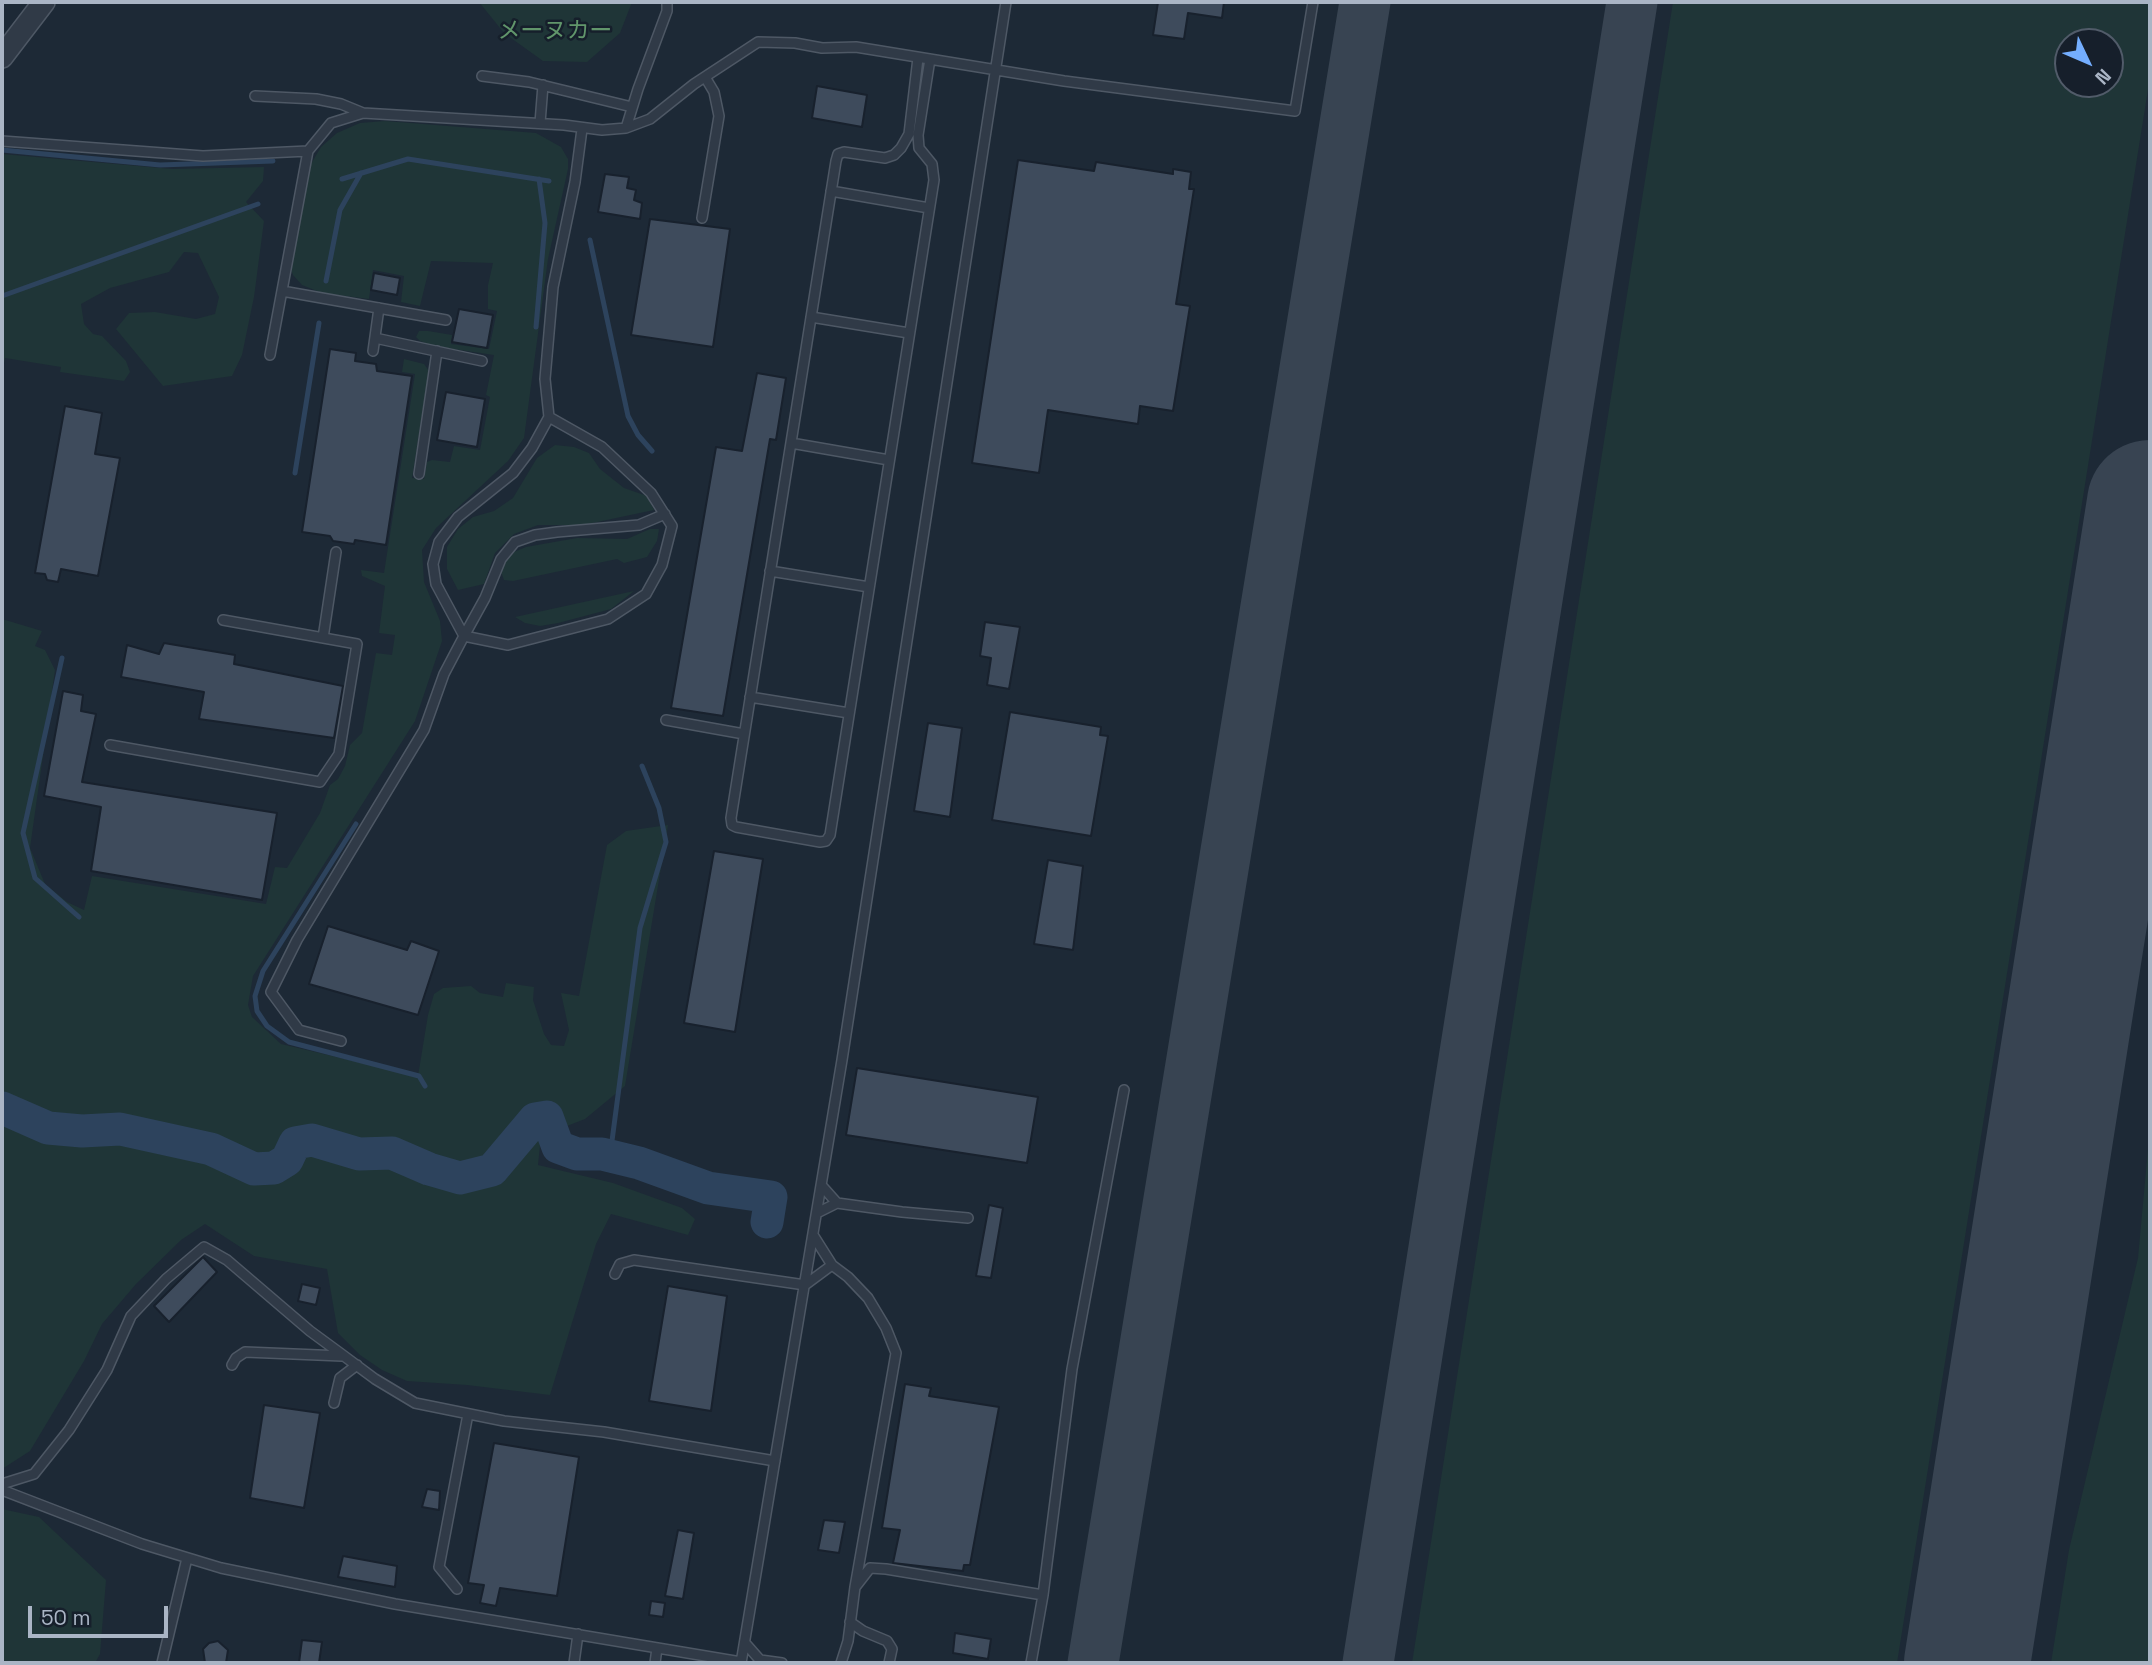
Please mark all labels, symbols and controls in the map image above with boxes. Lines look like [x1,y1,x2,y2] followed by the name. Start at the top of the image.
[498,18,612,46] park label: メーヌカー
[2054,28,2124,98] north arrow
[2090,63,2116,90] text: N
[32,1592,172,1636] scale bar
[41,1604,91,1631] text: 50 m

